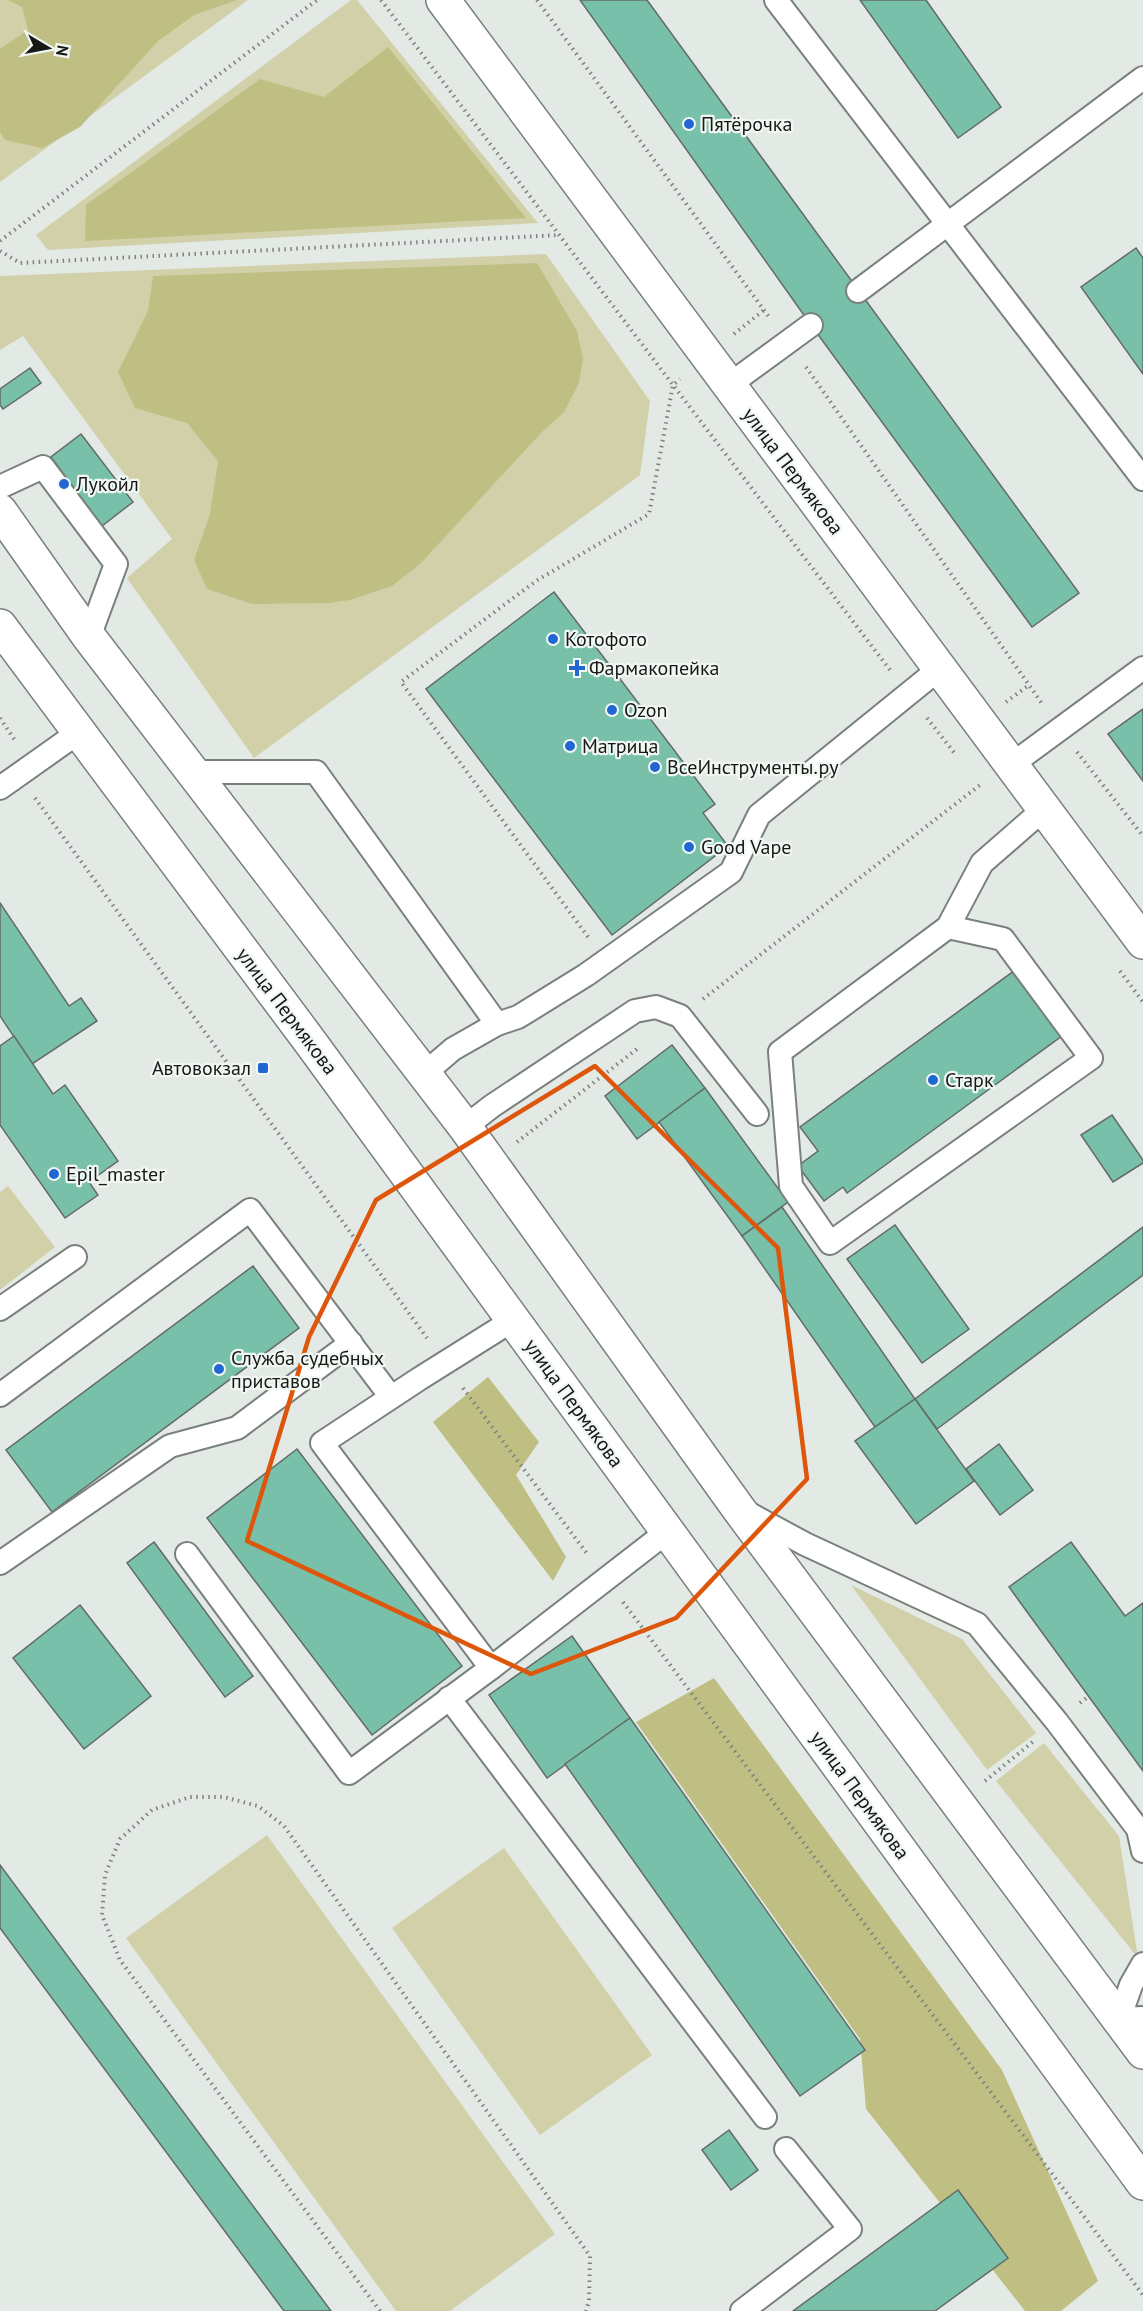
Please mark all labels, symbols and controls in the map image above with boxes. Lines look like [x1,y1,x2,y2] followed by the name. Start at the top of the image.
[18,18,78,78] north arrow
[52,44,74,58] text: N
[701,111,792,137] place label: Пятёрочка
[682,117,696,131] marker: Пятёрочка
[737,402,849,540] street label: улица Пермякова
[75,471,139,497] place label: Лукойл
[57,477,71,491] marker: Лукойл
[565,626,647,652] place label: Котофото
[546,632,560,646] marker: Котофото
[589,655,719,681] place label: Фармакопейка
[570,661,584,675] marker: Фармакопейка
[624,697,668,723] place label: Ozon
[605,703,619,717] marker: Ozon
[582,733,658,759] place label: Матрица
[563,739,577,753] marker: Матрица
[667,754,839,780] place label: ВсеИнструменты.ру
[648,760,662,774] marker: ВсеИнструменты.ру
[701,834,791,860] place label: Good Vape
[682,840,696,854] marker: Good Vape
[231,942,343,1080] street label: улица Пермякова
[152,1055,251,1081] place label: Автовокзал
[256,1061,270,1075] marker: Автовокзал
[945,1067,994,1093] place label: Старк
[926,1073,940,1087] marker: Старк
[66,1161,165,1187] place label: Epil_master
[47,1167,61,1181] marker: Epil_master
[519,1334,629,1472] street label: улица Пермякова
[231,1345,384,1394] place label: Служба судебных приставов
[212,1362,226,1376] marker: Служба судебных приставов
[805,1726,915,1864] street label: улица Пермякова

